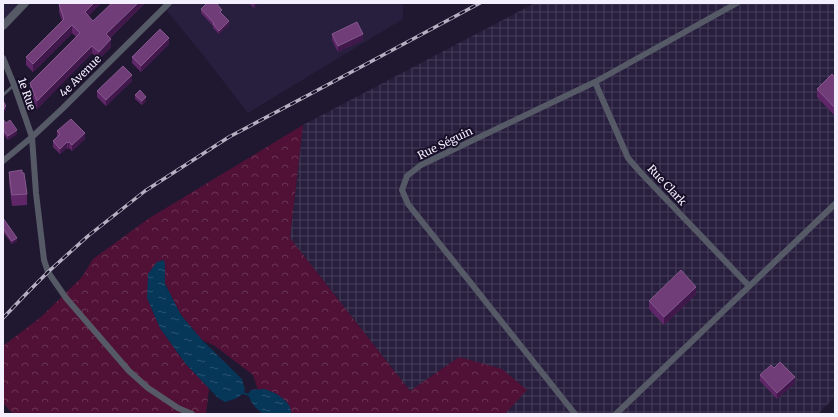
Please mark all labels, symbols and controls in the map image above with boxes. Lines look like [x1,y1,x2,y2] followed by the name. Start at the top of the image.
[56,52,104,100] street label: 4e Avenue
[15,76,39,112] street label: 1e Rue
[415,123,475,162] street label: Rue Séguin
[645,162,689,208] street label: Rue Clark

